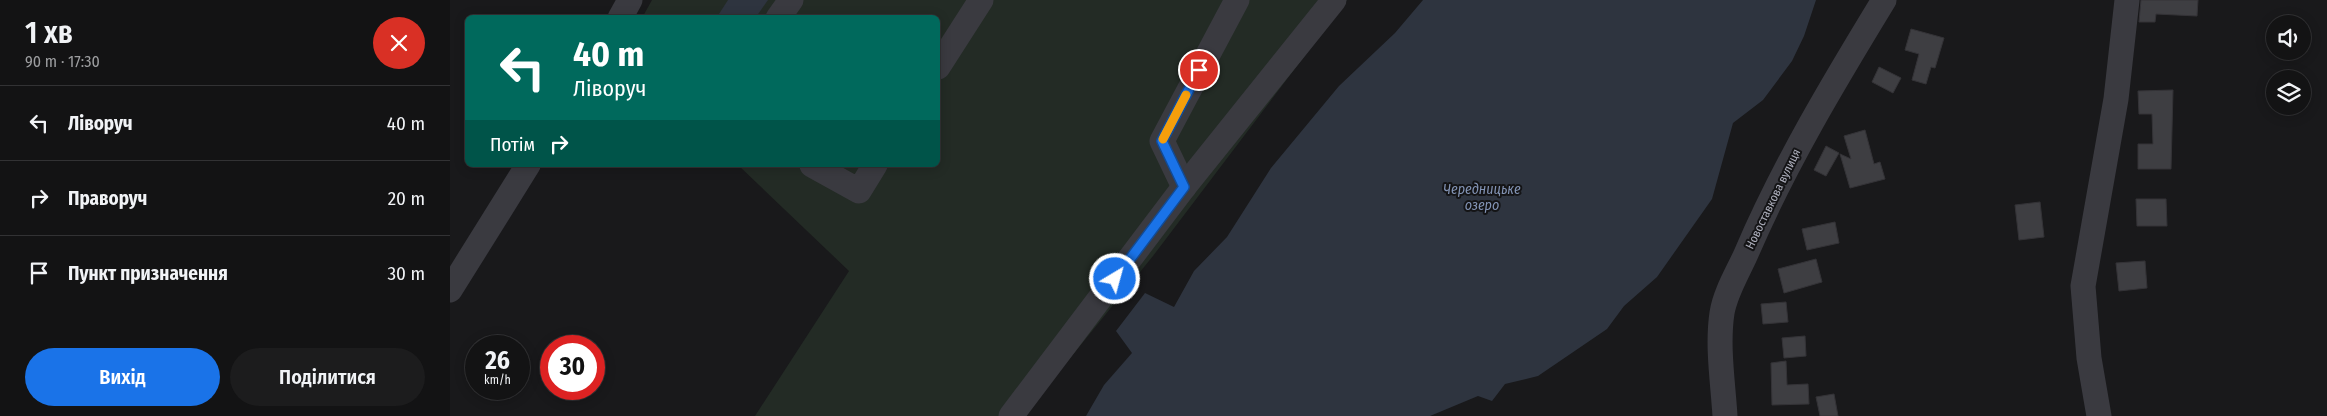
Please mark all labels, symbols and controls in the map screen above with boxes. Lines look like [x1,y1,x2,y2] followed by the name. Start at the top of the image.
[25,15,73,51] text: 1 хв
[2266,15,2311,115] map controls
[2266,15,2311,60] button: sound
[373,17,425,69] button: close
[573,33,644,75] text: 40 m
[490,35,555,100] icon: left
[1178,49,1220,91] pin
[25,52,100,71] text: 90 m · 17:30
[1185,56,1213,84] icon: arrive
[2266,70,2311,115] button: layers
[573,75,646,102] text: Ліворуч
[25,109,53,137] icon: left
[68,112,133,135] text: Ліворуч
[387,112,425,135] text: 40 m
[545,130,573,158] icon: right
[490,133,535,156] text: Потім
[1743,147,1803,251] street label: Новоставкова вулиця
[1443,181,1521,214] water label: Чередницьке озеро
[25,184,53,212] icon: right
[68,187,147,210] text: Праворуч
[388,187,425,210] text: 20 m
[1088,252,1140,304] position arrow
[25,259,53,287] icon: arrive
[68,262,228,285] text: Пункт призначення
[387,262,425,285] text: 30 m
[540,335,605,400] speed limit sign: 30
[485,346,510,376] text: 26
[25,348,220,406] button: Вихід
[230,348,425,406] button: Поділитися
[484,373,511,387] text: km/h

